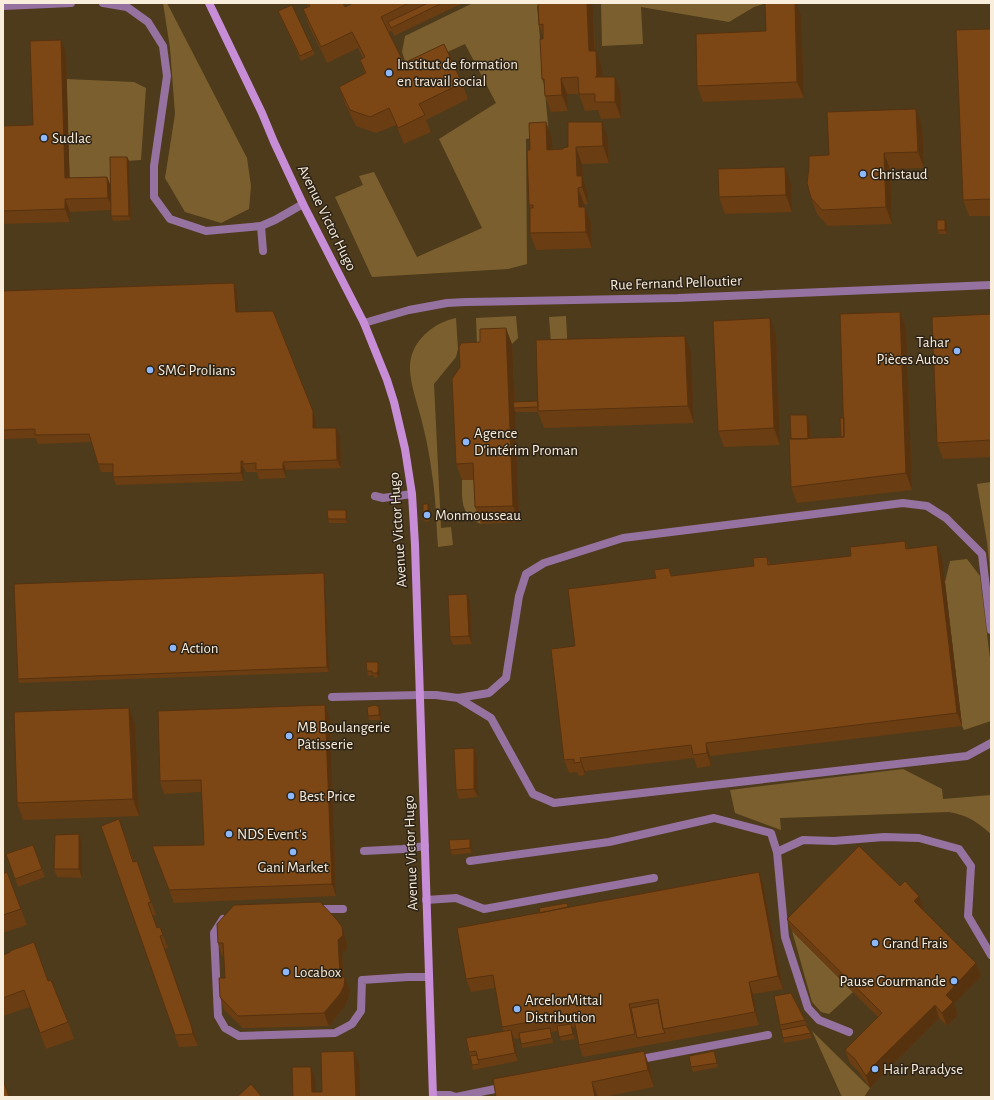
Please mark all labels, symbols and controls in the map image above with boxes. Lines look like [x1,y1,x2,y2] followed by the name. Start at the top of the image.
[397,57,518,89] place label: Institut de formation en travail social
[384,68,394,78] marker: Institut de formation en travail social
[52,131,91,146] place label: Sudlac
[39,133,49,143] marker: Sudlac
[295,163,359,273] street label: Avenue Victor Hugo
[871,167,928,182] place label: Christaud
[858,169,868,179] marker: Christaud
[610,273,742,293] street label: Rue Fernand Pelloutier
[876,335,949,367] place label: Tahar Pièces Autos
[952,346,962,356] marker: Tahar Pièces Autos
[158,363,236,378] place label: SMG Prolians
[145,365,155,375] marker: SMG Prolians
[474,426,578,458] place label: Agence D'intérim Proman
[461,437,471,447] marker: Agence D'intérim Proman
[386,472,410,588] street label: Avenue Victor Hugo
[435,508,521,523] place label: Monmousseau
[422,510,432,520] marker: Monmousseau
[181,641,219,656] place label: Action
[168,643,178,653] marker: Action
[297,720,390,752] place label: MB Boulangerie Pâtisserie
[284,731,294,741] marker: MB Boulangerie Pâtisserie
[299,789,355,804] place label: Best Price
[286,791,296,801] marker: Best Price
[401,795,421,911] street label: Avenue Victor Hugo
[237,827,307,842] place label: NDS Event's
[224,829,234,839] marker: NDS Event's
[288,847,298,857] marker: Gani Market
[257,860,329,875] place label: Gani Market
[883,936,948,951] place label: Grand Frais
[870,938,880,948] marker: Grand Frais
[294,965,342,980] place label: Locabox
[281,967,291,977] marker: Locabox
[839,974,946,989] place label: Pause Gourmande
[949,976,959,986] marker: Pause Gourmande
[525,993,602,1025] place label: ArcelorMittal Distribution
[512,1004,522,1014] marker: ArcelorMittal Distribution
[883,1062,963,1077] place label: Hair Paradyse
[870,1064,880,1074] marker: Hair Paradyse

